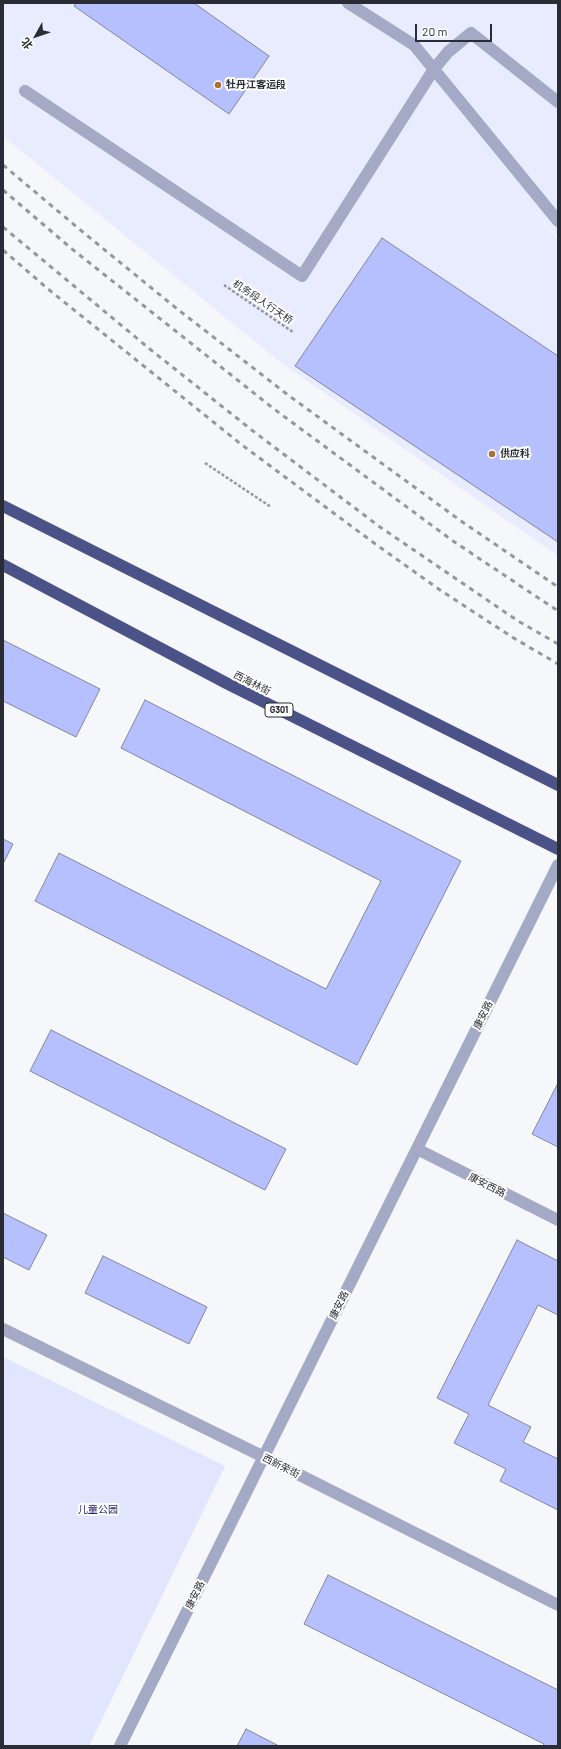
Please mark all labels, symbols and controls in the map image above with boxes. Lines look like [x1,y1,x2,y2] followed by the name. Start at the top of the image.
[16,16,56,56] north arrow
[417,16,494,42] scale bar
[422,24,448,38] text: 20 m
[18,36,35,52] text: 北
[226,79,286,91] place label: 牡丹江客运段
[213,80,223,90] marker: 牡丹江客运段
[231,277,295,327] street label: 机务段人行天桥
[500,448,530,460] place label: 供应科
[487,449,497,459] marker: 供应科
[231,669,273,697] street label: 西海林街
[265,703,293,717] road number: G301
[471,999,495,1031] street label: 康安路
[466,1171,508,1199] street label: 康安西路
[327,1289,351,1321] street label: 康安路
[260,1452,302,1480] street label: 西新荣街
[78,1504,118,1516] park label: 儿童公园
[183,1579,207,1611] street label: 康安路

